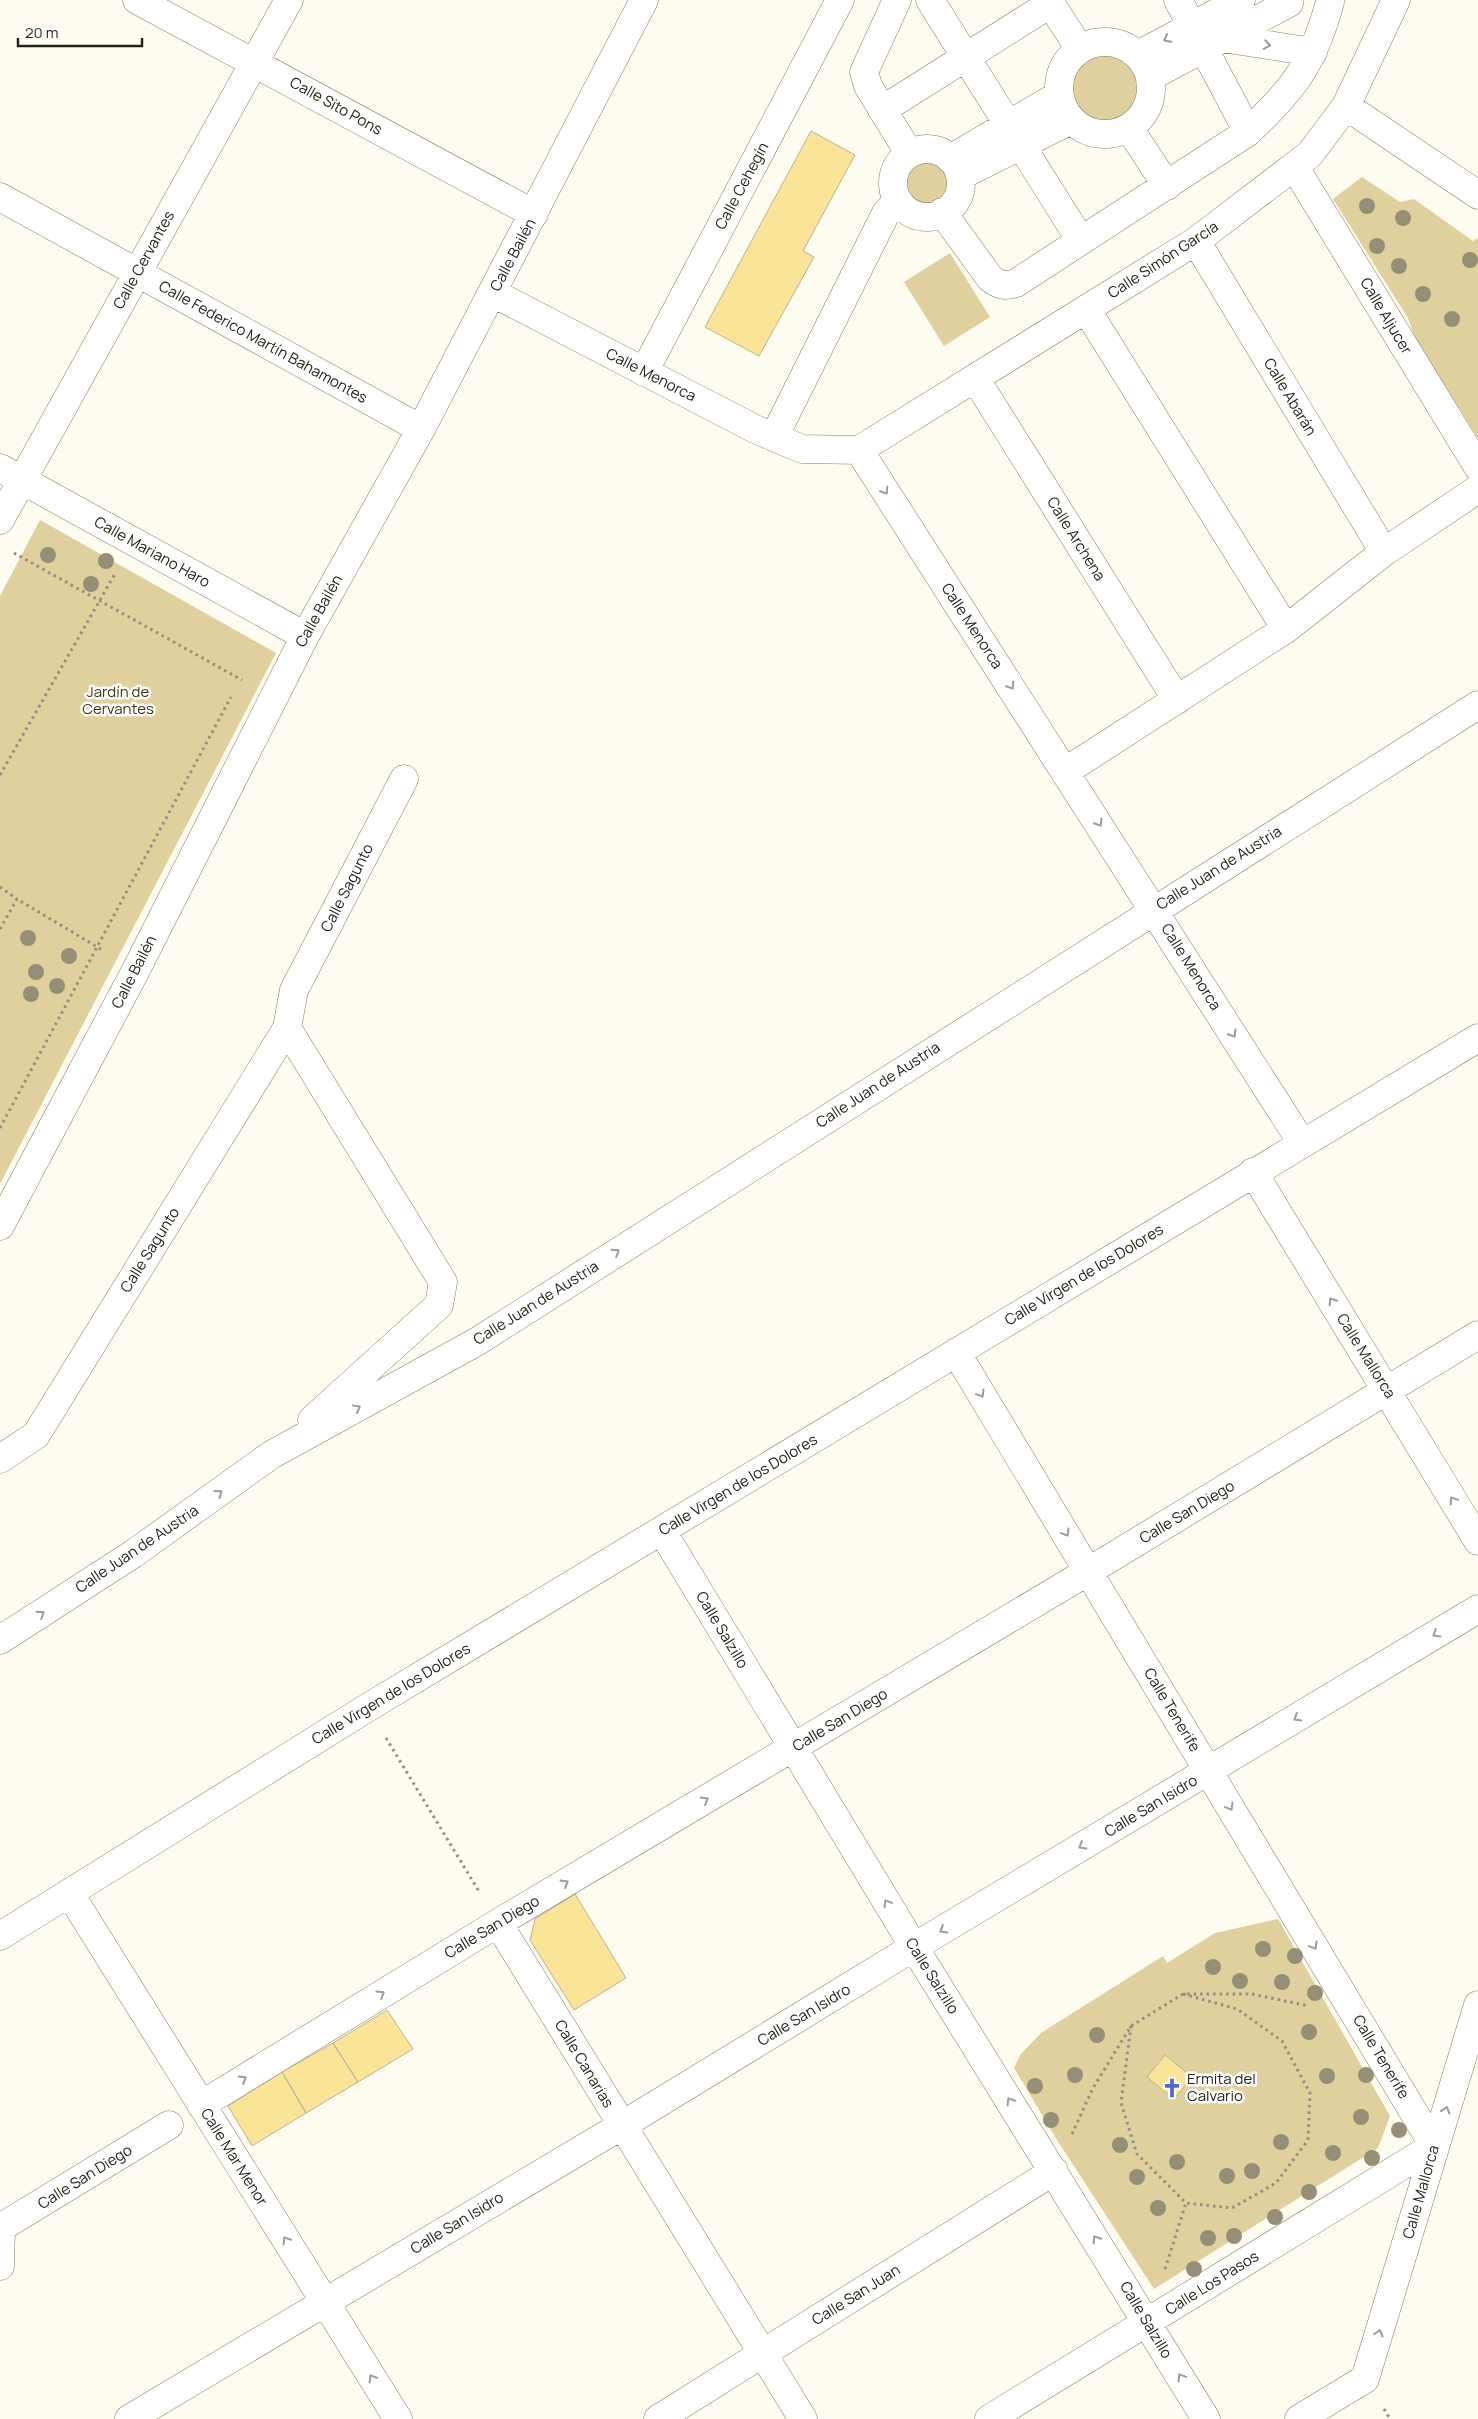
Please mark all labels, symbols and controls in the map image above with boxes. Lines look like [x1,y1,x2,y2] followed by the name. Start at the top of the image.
[18,15,141,47] scale bar
[25,22,58,43] text: 20 m
[1164,33,1173,43] one-way arrow
[1264,39,1272,50] one-way arrow
[286,71,386,140] street label: Calle Sito Pons
[710,138,773,233] street label: Calle Cehegín
[108,207,179,313] street label: Calle Cervantes
[485,215,541,295] street label: Calle Bailén
[1103,216,1222,303] street label: Calle Simón García
[1355,274,1418,358] street label: Calle Aljucer
[155,275,372,408] street label: Calle Federico Martín Bahamontes
[603,343,700,406] street label: Calle Menorca
[1259,354,1322,439] street label: Calle Abarán
[879,485,889,494] one-way arrow
[1042,493,1111,585] street label: Calle Archena
[91,511,214,592] street label: Calle Mariano Haro
[290,571,347,651] street label: Calle Bailén
[937,579,1008,673] street label: Calle Menorca
[82,681,154,719] park label: Jardín de Cervantes
[1005,681,1015,690] one-way arrow
[1093,817,1102,826] one-way arrow
[1152,820,1285,915] street label: Calle Juan de Austria
[315,840,378,936] street label: Calle Sagunto
[1156,919,1226,1014] street label: Calle Menorca
[106,931,161,1012] street label: Calle Bailén
[1227,1028,1236,1037] one-way arrow
[812,1037,944,1133] street label: Calle Juan de Austria
[115,1203,184,1296] street label: Calle Sagunto
[1001,1219,1167,1330] street label: Calle Virgen de los Dolores
[611,1249,620,1259] one-way arrow
[469,1255,602,1350] street label: Calle Juan de Austria
[1329,1297,1338,1306] one-way arrow
[1332,1309,1401,1402] street label: Calle Mallorca
[975,1388,985,1397] one-way arrow
[351,1404,360,1414] one-way arrow
[655,1429,821,1540] street label: Calle Virgen de los Dolores
[1135,1475,1238,1548] street label: Calle San Diego
[213,1490,222,1499] one-way arrow
[1449,1496,1459,1505] one-way arrow
[71,1500,202,1598] street label: Calle Juan de Austria
[1059,1527,1069,1536] one-way arrow
[691,1587,754,1672] street label: Calle Salzillo
[36,1610,45,1620] one-way arrow
[1433,1628,1442,1638] one-way arrow
[308,1638,474,1749] street label: Calle Virgen de los Dolores
[1139,1664,1206,1756] street label: Calle Tenerife
[788,1683,891,1756] street label: Calle San Diego
[1293,1711,1302,1721] one-way arrow
[1100,1769,1201,1842] street label: Calle San Isidro
[699,1796,708,1806] one-way arrow
[1224,1802,1234,1811] one-way arrow
[1079,1840,1088,1850] one-way arrow
[560,1879,569,1889] one-way arrow
[440,1890,543,1963] street label: Calle San Diego
[884,1900,894,1909] one-way arrow
[940,1924,949,1934] one-way arrow
[901,1934,964,2018] street label: Calle Salzillo
[1308,1941,1318,1950] one-way arrow
[753,1978,854,2051] street label: Calle San Isidro
[376,1991,385,2001] one-way arrow
[1348,2011,1415,2103] street label: Calle Tenerife
[550,2016,619,2112] street label: Calle Canarias
[1187,2068,1256,2106] place label: Ermita del Calvario
[237,2076,246,2086] one-way arrow
[1161,2077,1183,2099] church icon: Ermita del Calvario
[1007,2097,1017,2106] one-way arrow
[196,2104,273,2210] street label: Calle Mar Menor
[1440,2106,1450,2114] one-way arrow
[34,2139,136,2214] street label: Calle San Diego
[1397,2143,1444,2241] street label: Calle Mallorca
[406,2186,507,2259] street label: Calle San Isidro
[1093,2235,1103,2244] one-way arrow
[282,2236,292,2245] one-way arrow
[1161,2245,1263,2320] street label: Calle Los Pasos
[808,2259,904,2330] street label: Calle San Juan
[1115,2277,1178,2362] street label: Calle Salzillo
[1374,2329,1384,2337] one-way arrow
[369,2374,378,2383] one-way arrow
[1177,2374,1187,2383] one-way arrow

